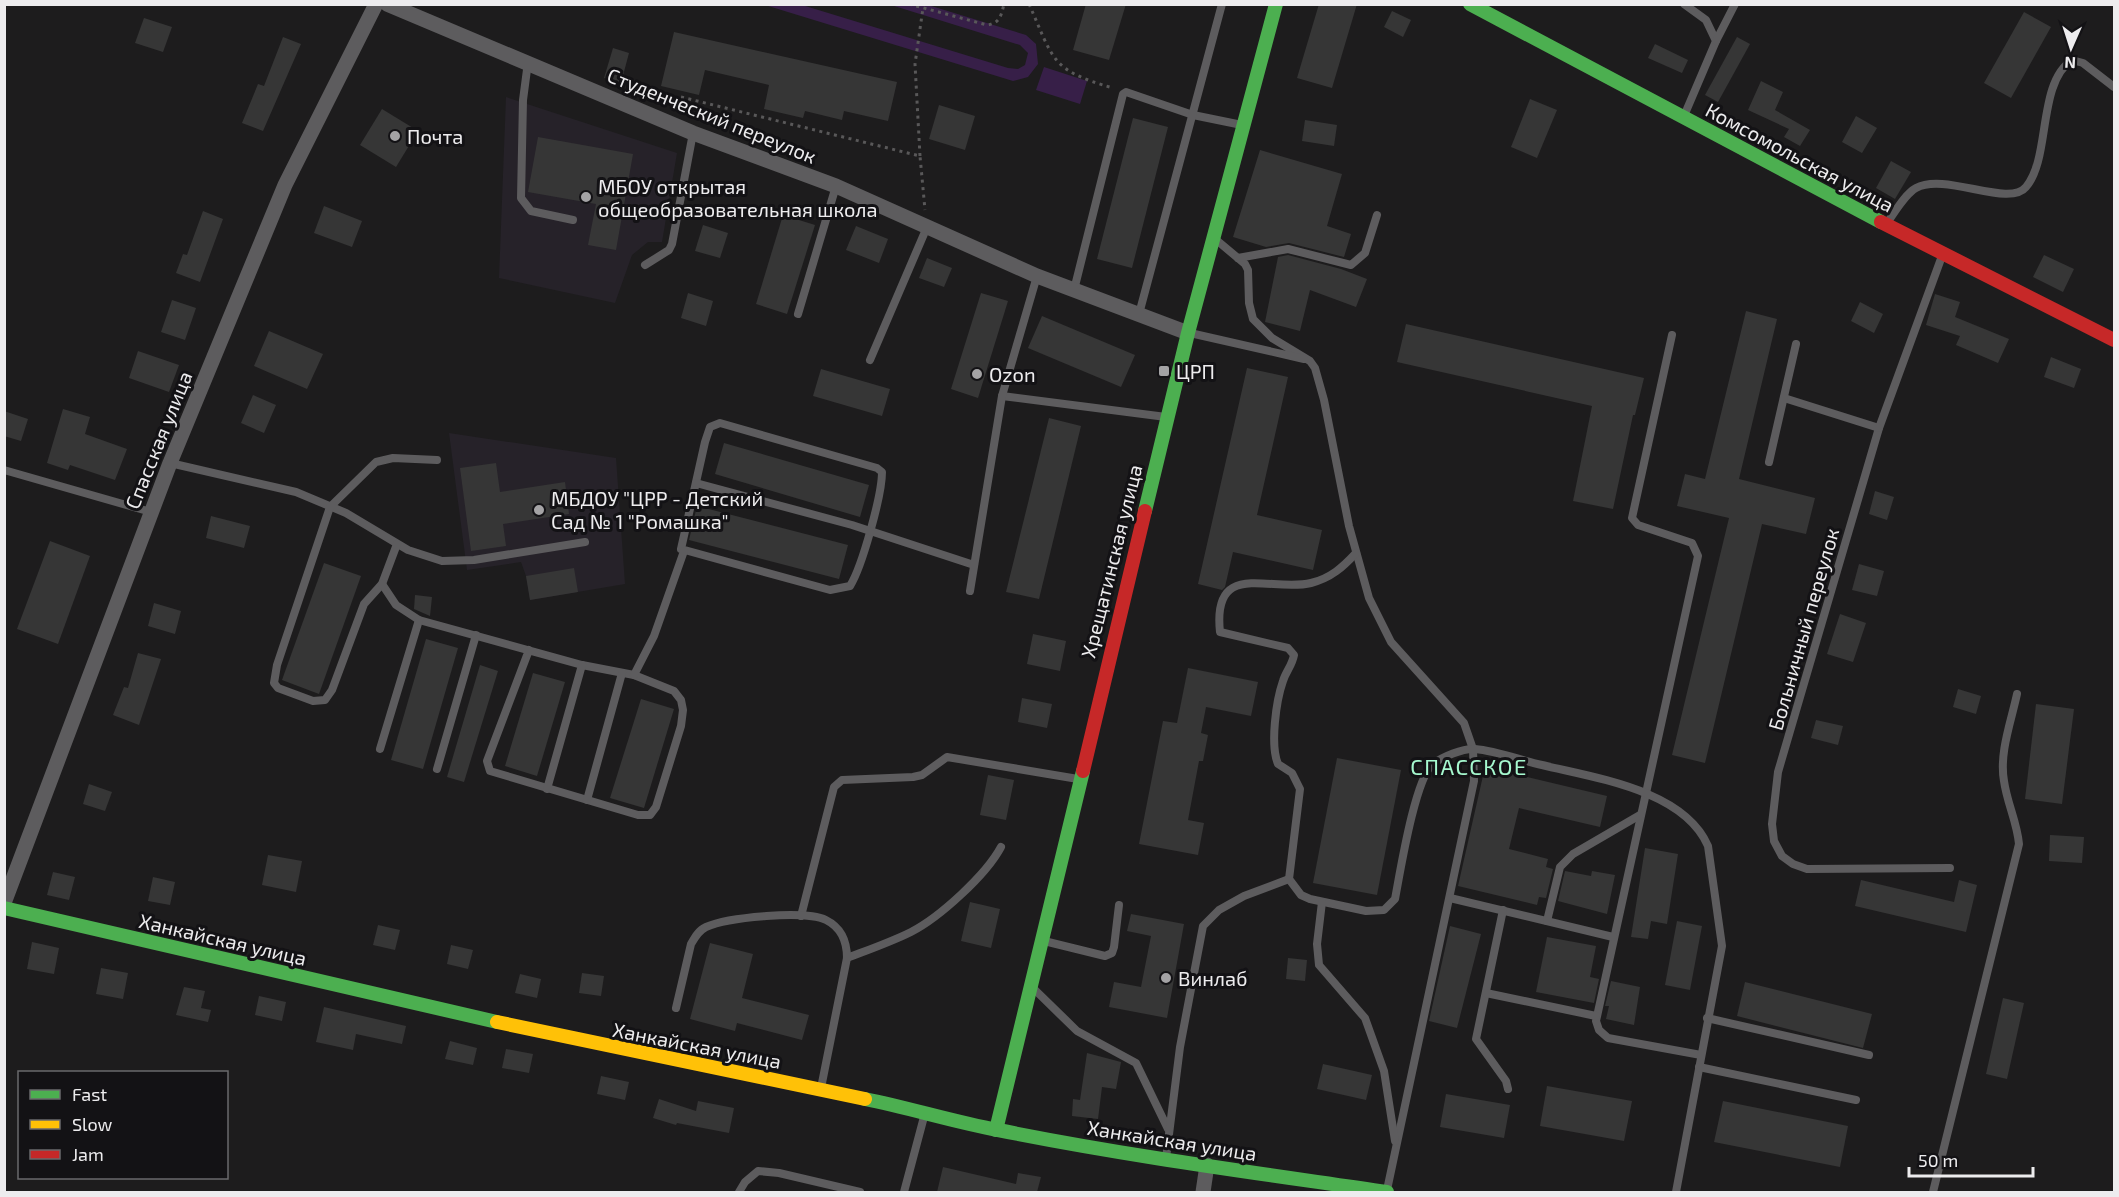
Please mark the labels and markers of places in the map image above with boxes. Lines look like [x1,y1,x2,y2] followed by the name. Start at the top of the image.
[407,124,463,148] place label: Почта
[388,129,402,143] marker: Почта
[598,174,878,221] place label: МБОУ открытая общеобразовательная школа
[579,190,593,204] marker: МБОУ открытая общеобразовательная школа
[1176,359,1215,383] place label: ЦРП
[989,362,1036,386] place label: Ozon
[1157,364,1171,378] marker: ЦРП
[970,367,984,381] marker: Ozon
[551,486,763,533] place label: МБДОУ "ЦРР - Детский Сад № 1 "Ромашка"
[532,503,546,517] marker: МБДОУ "ЦРР - Детский Сад № 1 "Ромашка"
[1178,966,1248,990] place label: Винлаб
[1159,971,1173,985] marker: Винлаб

